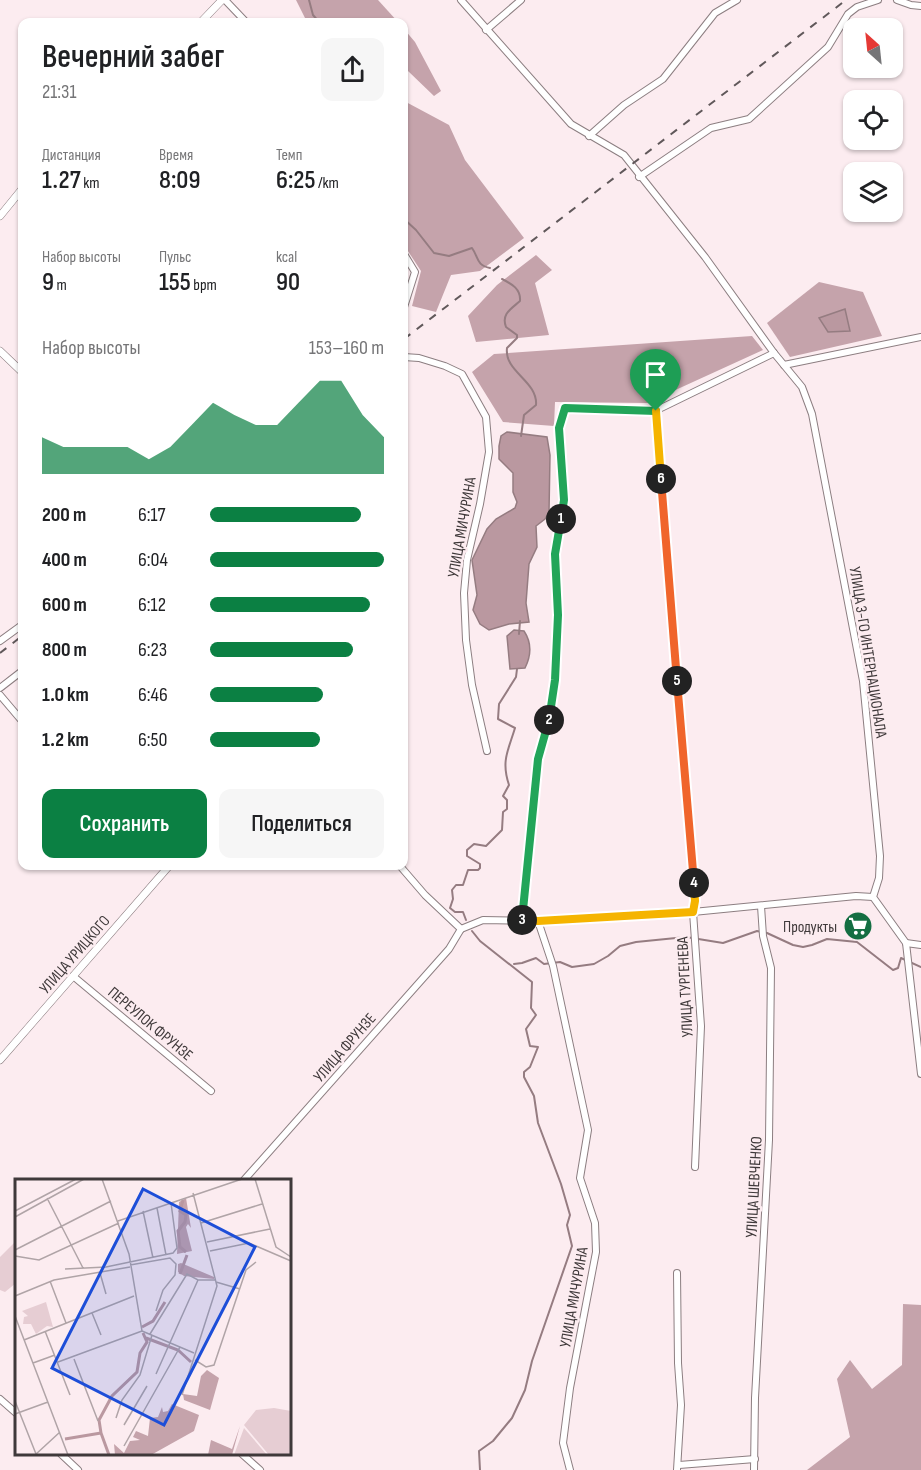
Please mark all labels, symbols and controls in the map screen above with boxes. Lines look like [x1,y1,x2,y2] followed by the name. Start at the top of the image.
[843,18,903,78] north arrow
[843,18,903,222] map controls
[42,37,224,77] text: Вечерний забег
[321,38,384,101] button: share
[42,80,76,104] text: 21:31
[843,90,903,150] button: locate
[42,146,101,165] text: Дистанция
[159,146,193,165] text: Время
[276,146,302,165] text: Темп
[843,162,903,222] button: layers
[42,165,81,196] text: 1.27
[159,165,200,196] text: 8:09
[276,165,315,196] text: 6:25
[81,174,100,193] text: km
[315,174,339,193] text: /km
[42,248,121,267] text: Набор высоты
[159,248,192,267] text: Пульс
[276,248,297,267] text: kcal
[42,267,54,298] text: 9
[159,267,191,298] text: 155
[276,267,300,298] text: 90
[54,276,67,295] text: m
[191,276,217,295] text: bpm
[42,336,141,360] text: Набор высоты
[309,336,384,360] text: 153–160 m
[630,349,681,411] pin
[639,358,672,391] icon: arrive
[646,464,676,494] pin: 6
[657,469,665,488] text: 6
[444,475,481,579] street label: УЛИЦА МИЧУРИНА
[42,503,86,527] text: 200 m
[138,503,166,527] text: 6:17
[546,504,576,534] pin: 1
[558,509,564,528] text: 1
[42,548,87,572] text: 400 m
[138,548,168,572] text: 6:04
[845,565,890,739] street label: УЛИЦА 3-ГО ИНТЕРНАЦИОНАЛА
[42,593,87,617] text: 600 m
[138,593,166,617] text: 6:12
[42,638,87,662] text: 800 m
[138,638,167,662] text: 6:23
[662,666,692,696] pin: 5
[673,671,681,690] text: 5
[42,683,89,707] text: 1.0 km
[138,683,168,707] text: 6:46
[534,705,564,735] pin: 2
[545,710,553,729] text: 2
[42,728,89,752] text: 1.2 km
[138,728,167,752] text: 6:50
[42,789,207,858] button: Сохранить
[219,789,384,858] button: Поделиться
[679,868,709,898] pin: 4
[690,873,698,892] text: 4
[507,905,537,935] pin: 3
[518,910,526,929] text: 3
[842,910,874,942] supermarket icon: Продукты
[36,912,114,998] street label: УЛИЦА УРИЦКОГО
[783,918,837,937] place label: Продукты
[673,936,698,1038] street label: УЛИЦА ТУРГЕНЕВА
[104,983,196,1065] street label: ПЕРЕУЛОК ФРУНЗЕ
[310,1010,380,1086] street label: УЛИЦА ФРУНЗЕ
[742,1136,767,1238] street label: УЛИЦА ШЕВЧЕНКО
[15,1179,291,1455] inset map
[556,1245,593,1349] street label: УЛИЦА МИЧУРИНА

